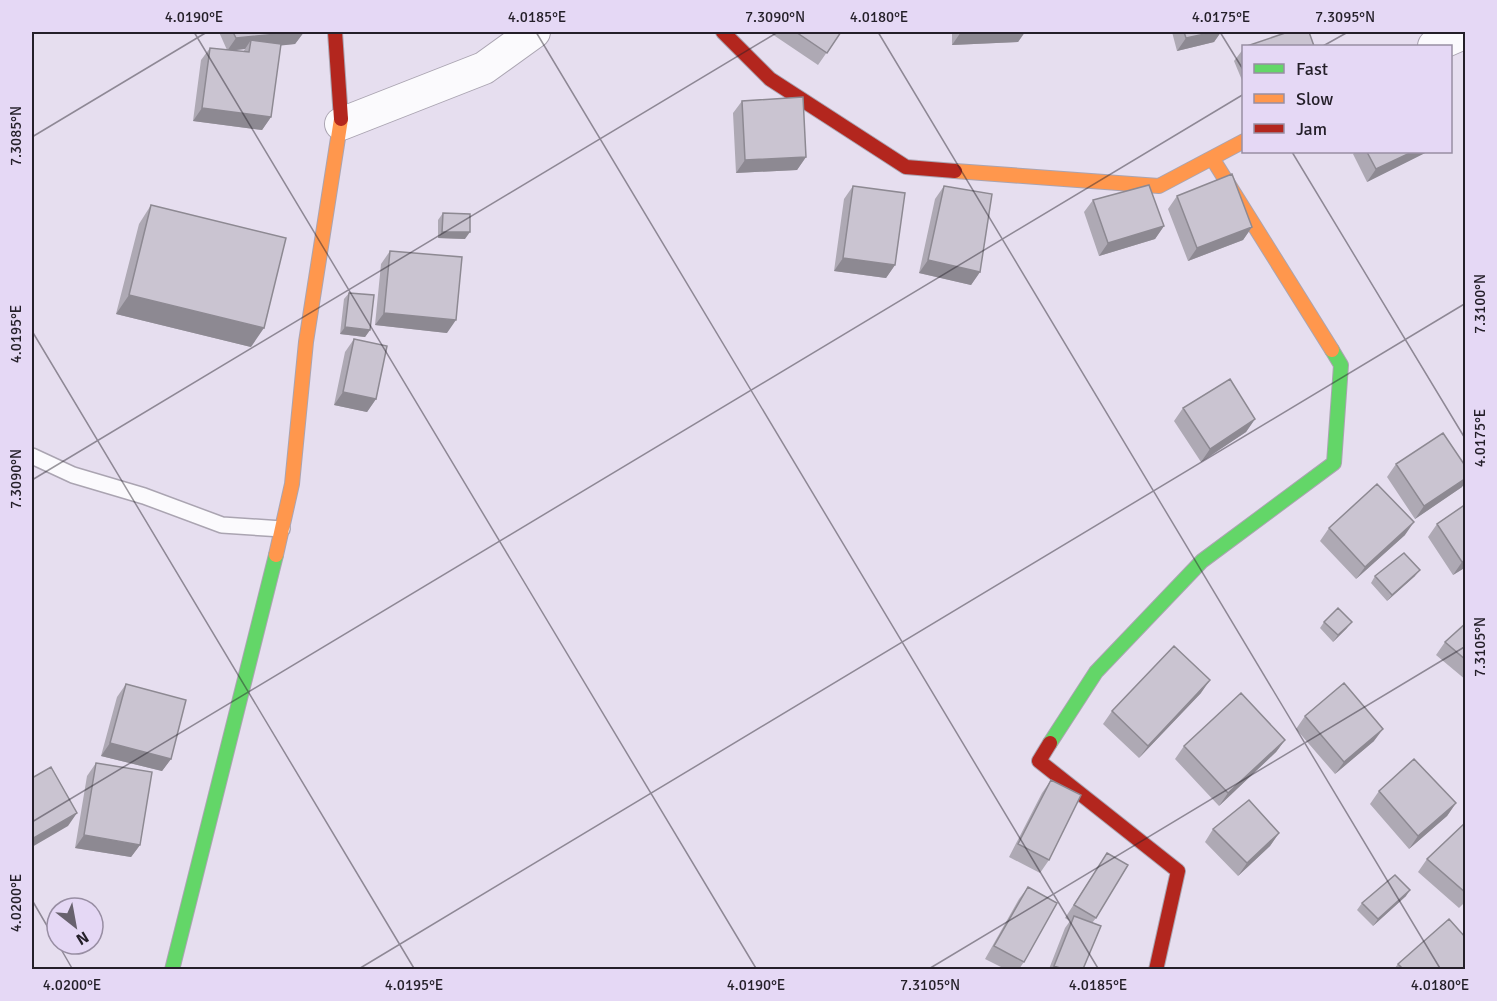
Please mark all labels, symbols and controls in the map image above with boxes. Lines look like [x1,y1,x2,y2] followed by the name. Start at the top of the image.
[165,8,223,26] text: 4.0190°E
[508,8,566,26] text: 4.0185°E
[745,8,805,26] text: 7.3090°N
[850,8,908,26] text: 4.0180°E
[1192,8,1250,26] text: 4.0175°E
[1315,8,1375,26] text: 7.3095°N
[1242,45,1452,153] legend
[1296,58,1328,80] text: Fast
[1296,88,1333,110] text: Slow
[7,106,25,166] text: 7.3085°N
[1296,118,1327,140] text: Jam
[1471,274,1489,334] text: 7.3100°N
[7,305,25,363] text: 4.0195°E
[1471,409,1489,467] text: 4.0175°E
[7,449,25,509] text: 7.3090°N
[1471,617,1489,677] text: 7.3105°N
[7,874,25,932] text: 4.0200°E
[45,896,105,956] north arrow
[72,927,92,949] text: N
[43,976,101,994] text: 4.0200°E
[385,976,443,994] text: 4.0195°E
[727,976,785,994] text: 4.0190°E
[900,976,960,994] text: 7.3105°N
[1069,976,1127,994] text: 4.0185°E
[1411,976,1469,994] text: 4.0180°E

